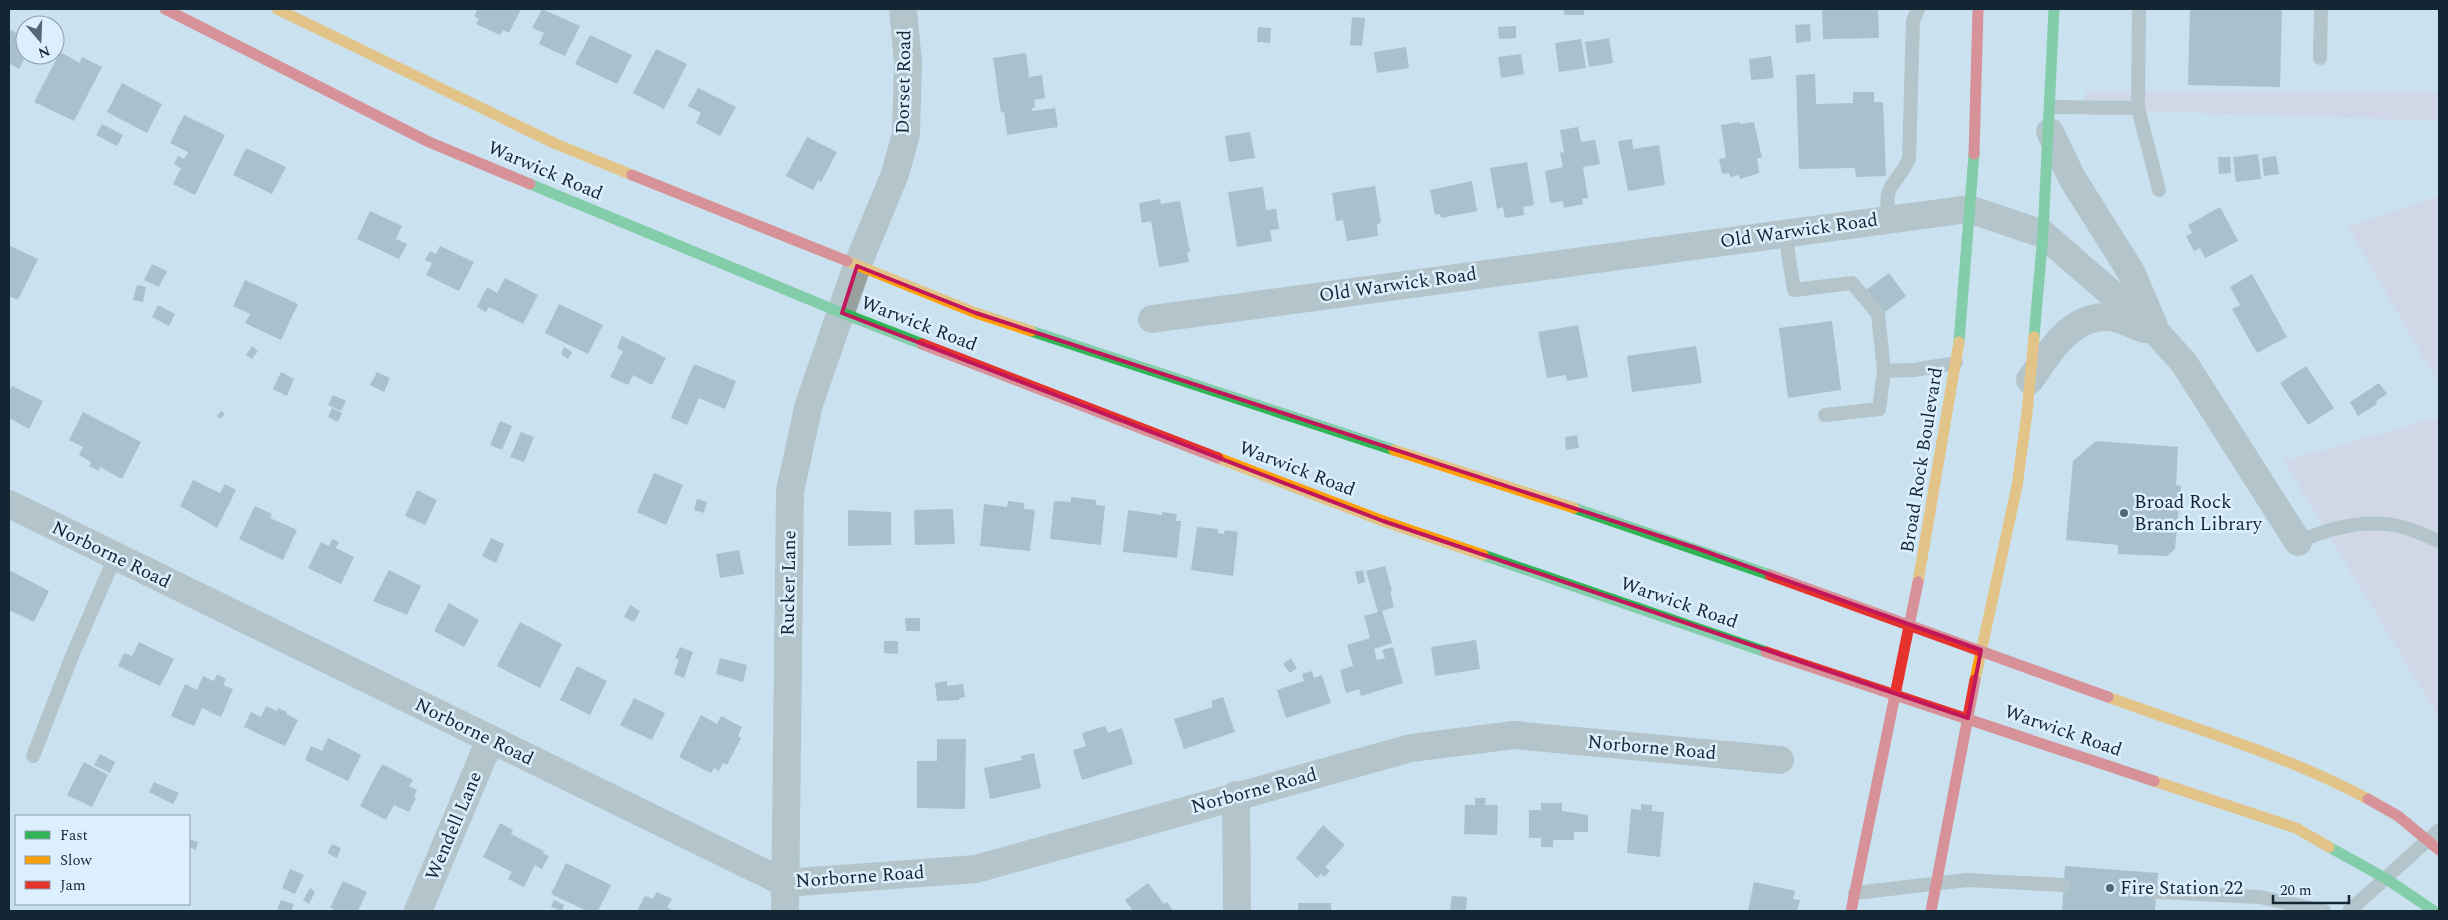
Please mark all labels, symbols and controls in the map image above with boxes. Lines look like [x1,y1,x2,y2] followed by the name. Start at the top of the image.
[15,15,65,65] north arrow
[889,30,919,134] street label: Dorset Road
[35,40,53,64] text: N
[483,134,607,208] street label: Warwick Road
[1718,206,1880,256] street label: Old Warwick Road
[1317,260,1479,310] street label: Old Warwick Road
[857,288,981,360] street label: Warwick Road
[1893,365,1951,555] street label: Broad Rock Boulevard
[1235,433,1359,505] street label: Warwick Road
[2134,488,2263,539] place label: Broad Rock Branch Library
[2118,507,2130,519] marker: Broad Rock Branch Library
[47,514,175,596] street label: Norborne Road
[774,530,804,636] street label: Rucker Lane
[1616,569,1742,637] street label: Warwick Road
[410,691,538,773] street label: Norborne Road
[2000,697,2126,765] street label: Warwick Road
[1586,728,1718,768] street label: Norborne Road
[1188,760,1320,822] street label: Norborne Road
[418,767,490,885] street label: Wendell Lane
[15,815,190,905] legend
[60,824,88,847] text: Fast
[60,849,92,872] text: Slow
[794,858,926,896] street label: Norborne Road
[2273,872,2349,904] scale bar
[60,874,86,897] text: Jam
[2120,874,2243,903] place label: Fire Station 22
[2280,879,2312,902] text: 20 m
[2104,882,2116,894] marker: Fire Station 22

